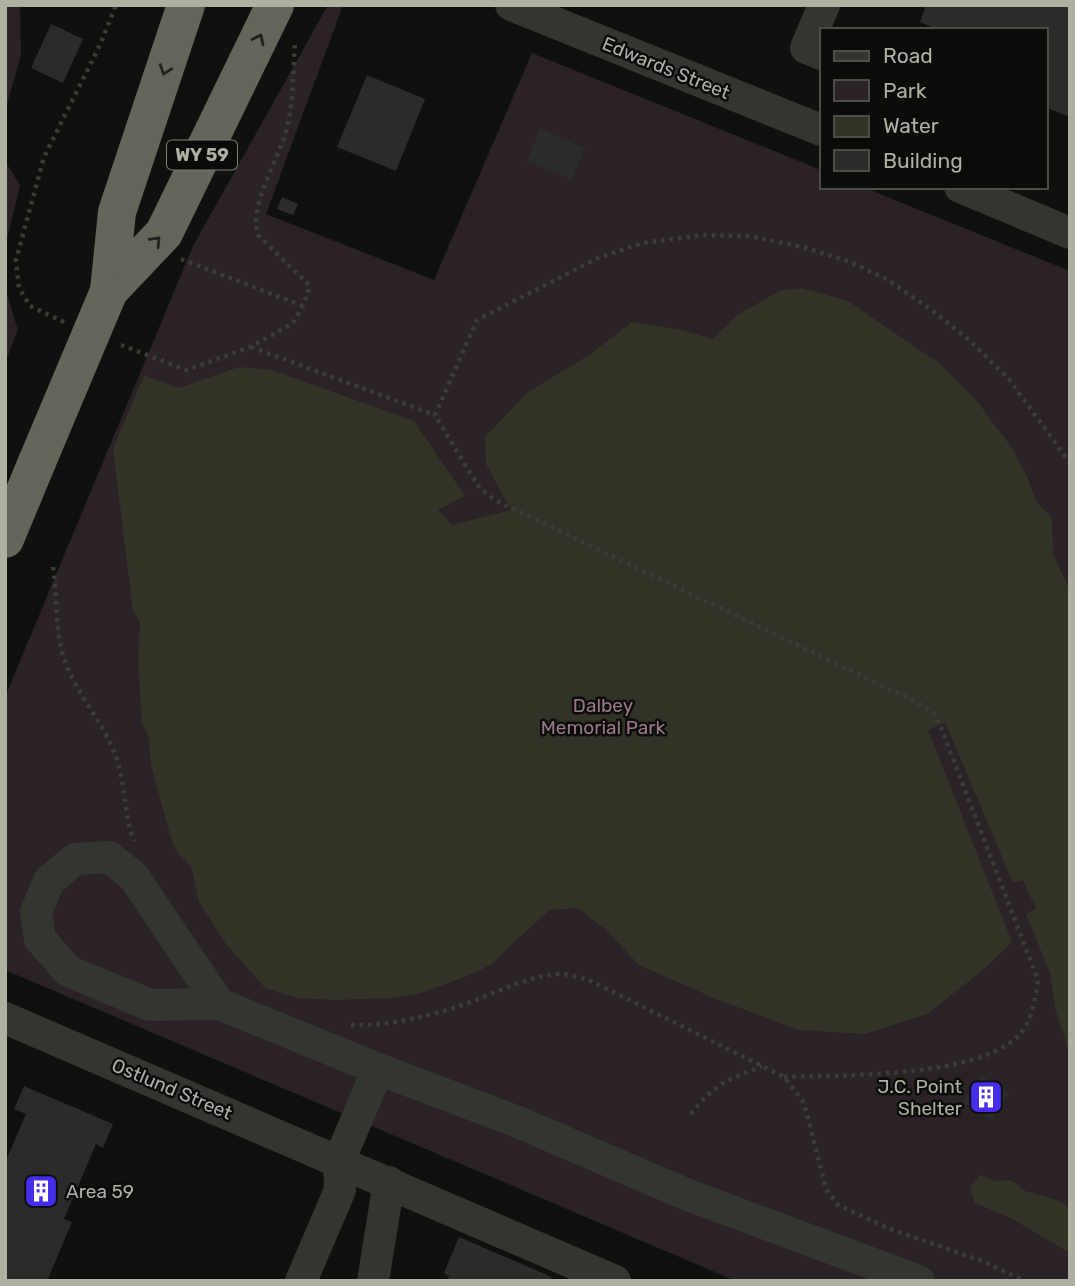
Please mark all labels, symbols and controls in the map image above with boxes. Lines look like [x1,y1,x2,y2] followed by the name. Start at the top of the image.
[820,28,1047,189] legend
[599,32,734,104] street label: Edwards Street
[250,34,264,46] one-way arrow
[883,43,933,68] text: Road
[158,64,173,76] one-way arrow
[883,78,927,103] text: Park
[883,113,939,138] text: Water
[167,140,237,170] road number: WY 59
[883,148,963,173] text: Building
[148,236,160,249] one-way arrow
[541,694,666,739] park label: Dalbey Memorial Park
[108,1053,236,1125] street label: Ostlund Street
[878,1075,963,1120] place label: J.C. Point Shelter
[967,1078,1005,1116] building icon: J.C. Point Shelter
[22,1172,60,1210] building icon: Area 59
[66,1180,134,1203] place label: Area 59

